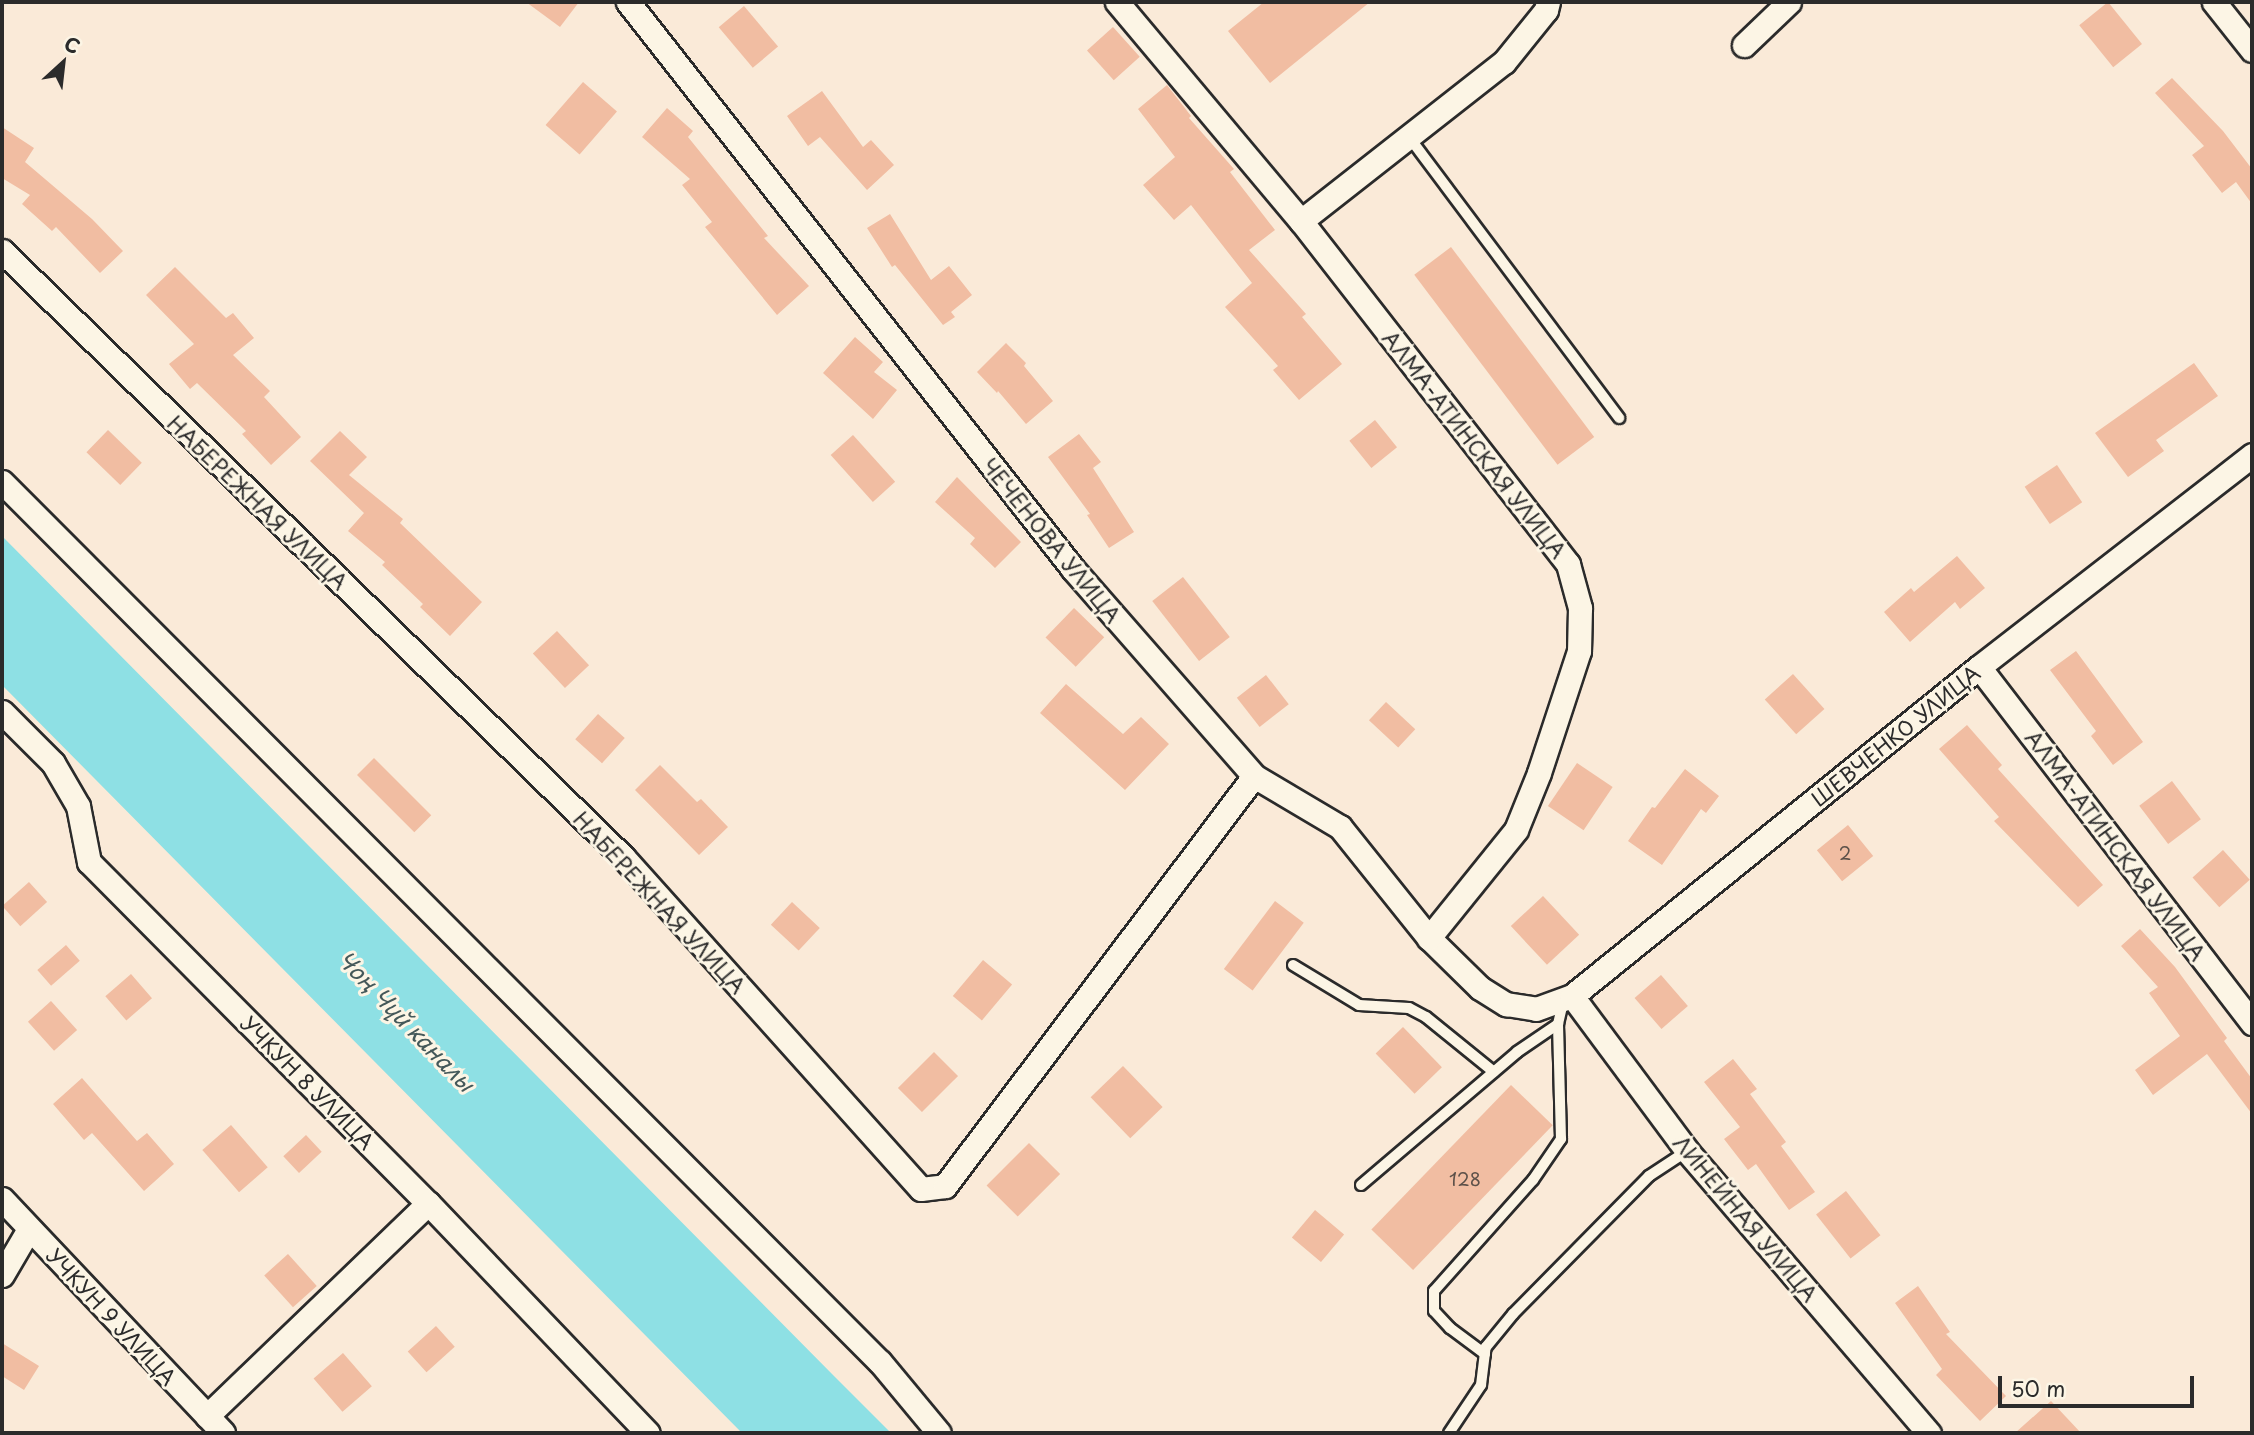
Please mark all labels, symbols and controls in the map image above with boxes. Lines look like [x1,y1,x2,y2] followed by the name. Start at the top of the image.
[28,28,98,98] north arrow
[60,29,85,60] text: С
[1378,325,1572,563] street label: АЛМА-АТИНСКАЯ УЛИЦА
[163,410,353,594] street label: НАБЕРЕЖНАЯ УЛИЦА
[978,453,1126,627] street label: ЧЕЧЕНОВА УЛИЦА
[1805,659,1985,811] street label: ШЕВЧЕНКО УЛИЦА
[2021,725,2211,965] street label: АЛМА-АТИНСКАЯ УЛИЦА
[569,806,751,998] street label: НАБЕРЕЖНАЯ УЛИЦА
[1839,842,1851,864] house number: 2
[332,945,480,1097] water label: Чоң Чүй каналы
[236,1010,380,1154] street label: УЧКУН 8 УЛИЦА
[1669,1130,1823,1306] street label: ЛИНЕЙНАЯ УЛИЦА
[1449,1168,1481,1190] house number: 128
[42,1242,182,1390] street label: УЧКУН 9 УЛИЦА
[2002,1362,2198,1406] scale bar
[2011,1372,2065,1404] text: 50 m

